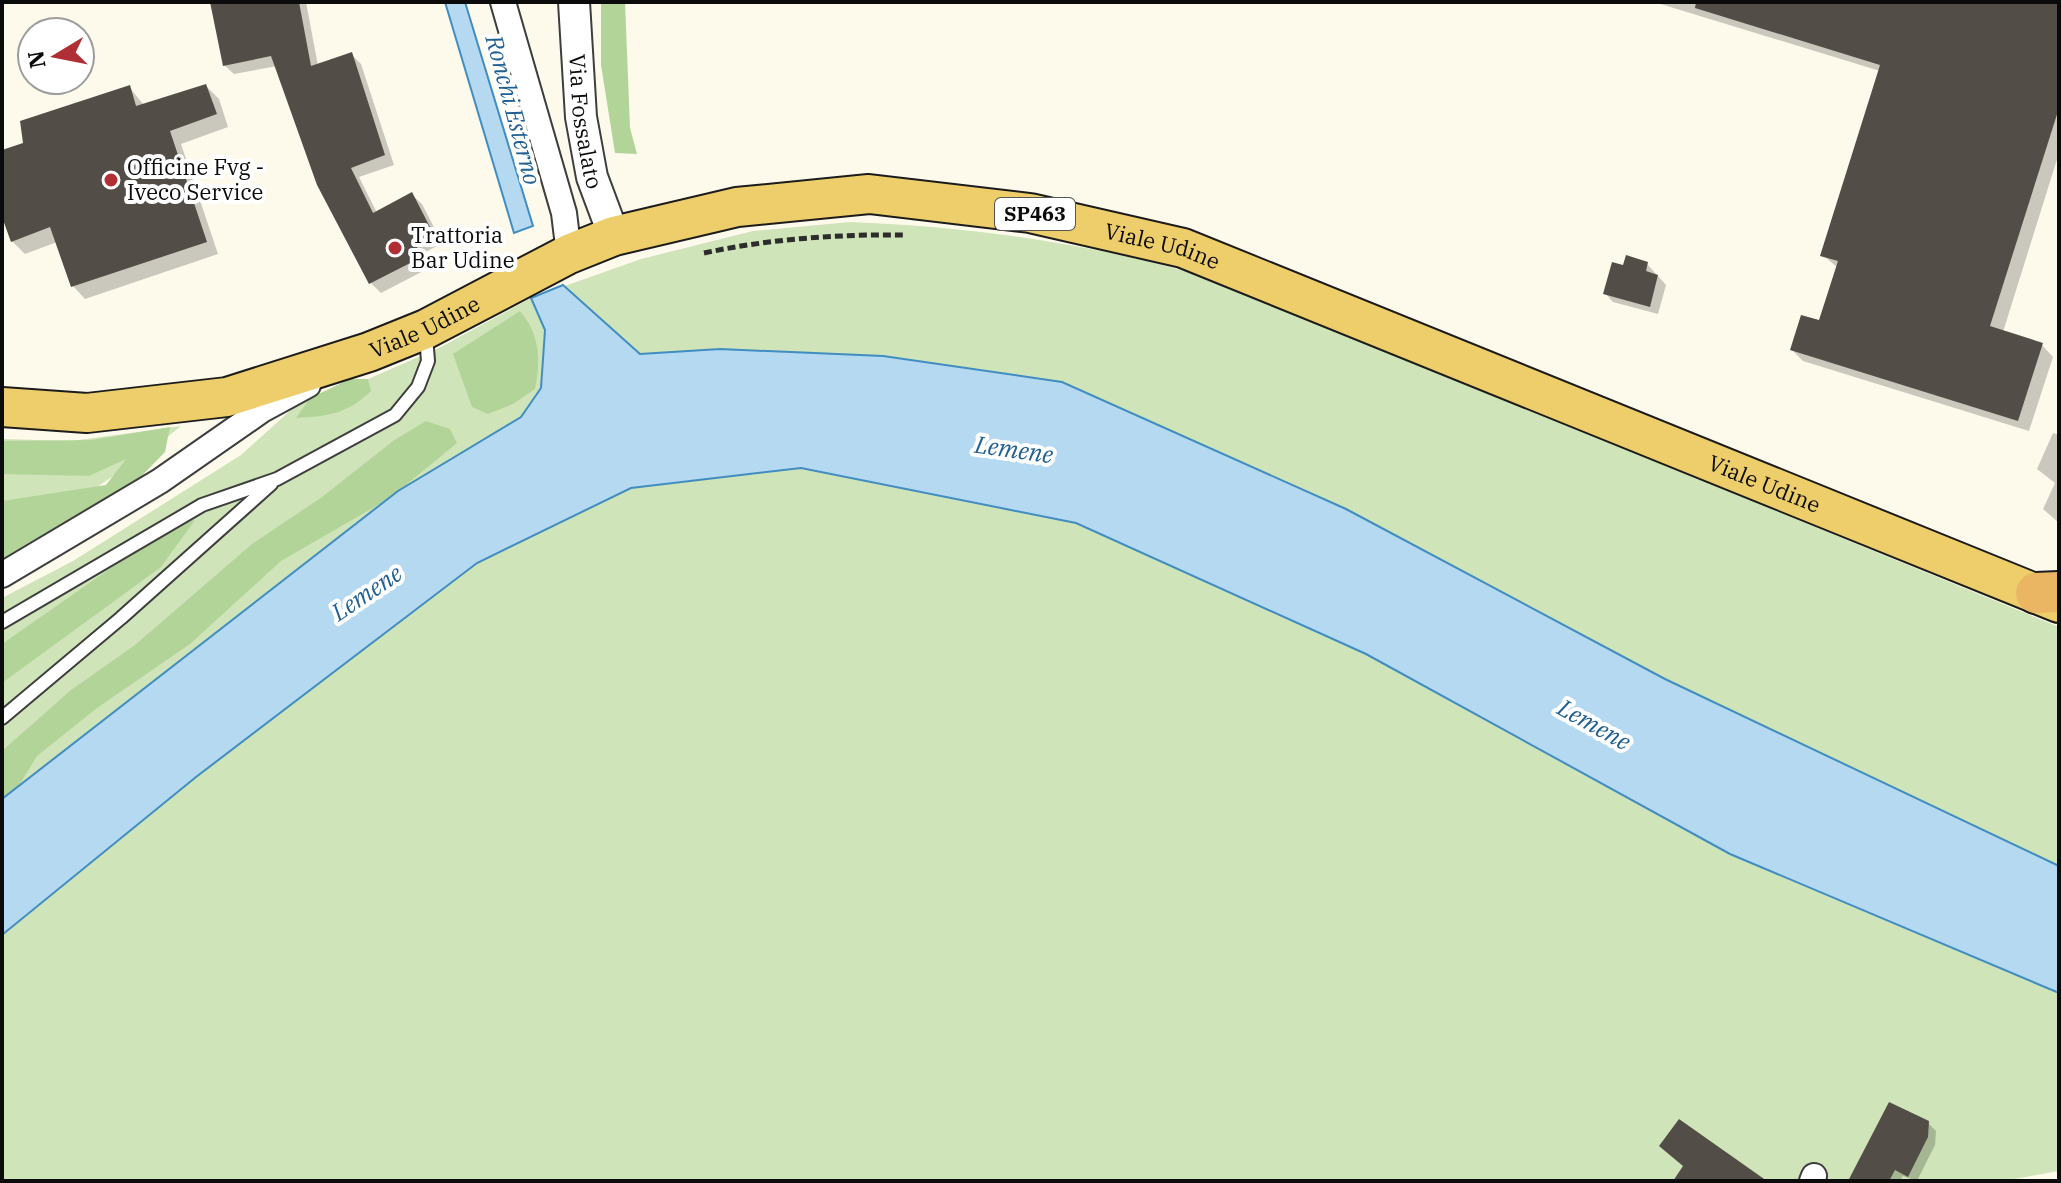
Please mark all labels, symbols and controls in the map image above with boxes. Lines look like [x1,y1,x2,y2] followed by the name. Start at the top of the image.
[16,16,96,96] north arrow
[478,30,549,188] water label: Ronchi Esterno
[20,48,52,71] text: N
[563,53,610,193] street label: Via Fossalato
[127,152,264,206] place label: Officine Fvg - Iveco Service
[102,171,120,189] marker: Officine Fvg - Iveco Service
[995,198,1075,230] road number: SP463
[1102,216,1225,276] street label: Viale Udine
[411,220,515,274] place label: Trattoria Bar Udine
[386,239,404,257] marker: Trattoria Bar Udine
[365,288,485,364] street label: Viale Udine
[972,428,1056,470] water label: Lemene
[1704,447,1825,519] street label: Viale Udine
[324,557,408,628] water label: Lemene
[1551,691,1637,757] water label: Lemene

